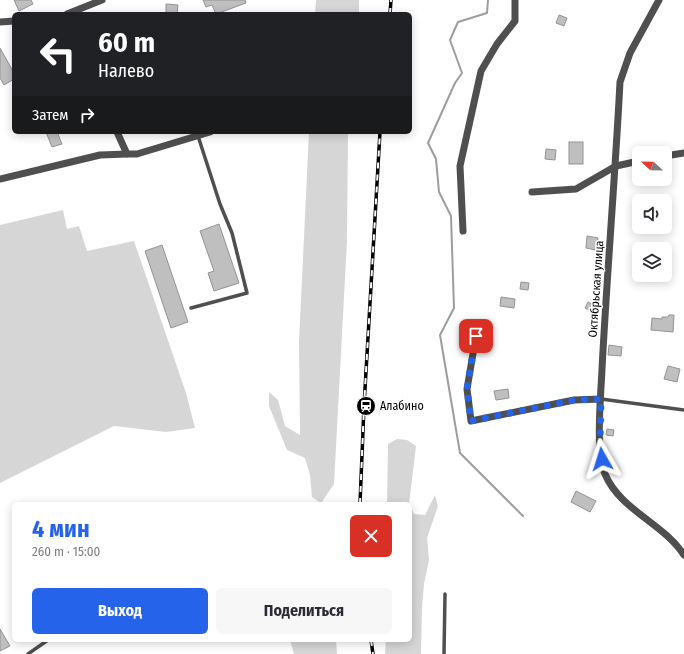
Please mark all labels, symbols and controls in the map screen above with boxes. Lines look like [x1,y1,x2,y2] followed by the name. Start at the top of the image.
[98,26,155,59] text: 60 m
[32,28,84,80] icon: left
[98,60,154,82] text: Налево
[76,104,98,126] icon: right
[32,106,68,124] text: Затем
[632,146,672,186] north arrow
[632,146,672,282] map controls
[632,194,672,234] button: sound
[586,240,606,338] street label: Октябрьская улица
[632,242,672,282] button: layers
[459,319,493,353] pin
[465,325,487,347] icon: arrive
[355,395,377,417] station icon: Алабино
[380,399,424,413] place label: Алабино
[581,438,623,480] position arrow
[32,515,90,543] text: 4 мин
[350,515,392,557] button: close
[32,544,100,559] text: 260 m · 15:00
[32,588,208,634] button: Выход
[216,588,392,634] button: Поделиться

